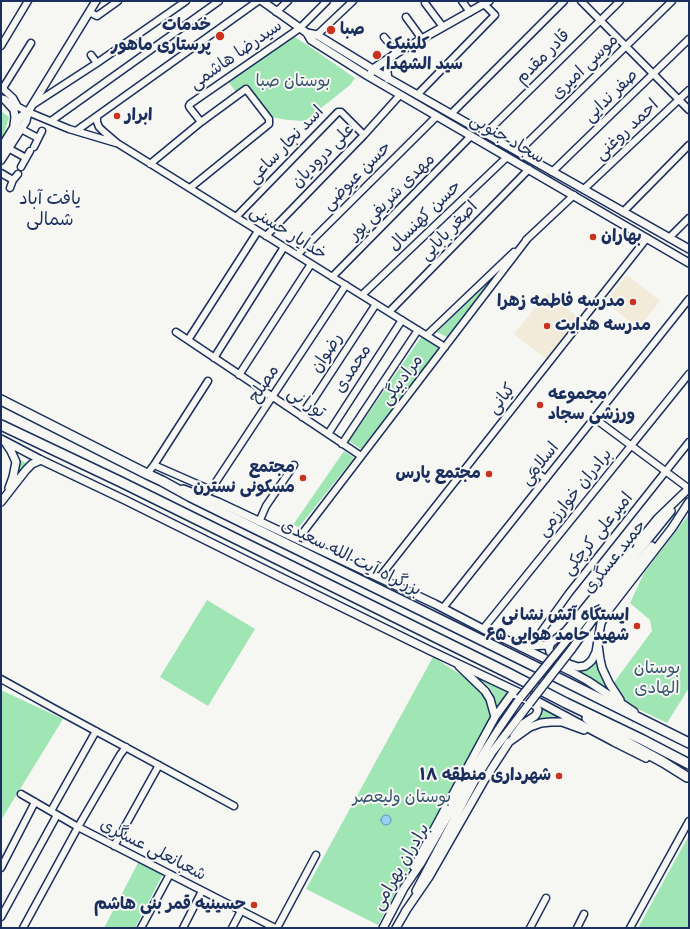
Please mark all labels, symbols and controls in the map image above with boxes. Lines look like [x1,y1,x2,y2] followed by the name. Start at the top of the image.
[111,16,211,56] place label: خدمات پرستاری ماهور
[186,16,286,94] street label: سیدرضا هاشمی
[340,20,365,40] place label: صبا
[325,24,337,36] marker: صبا
[511,25,575,89] street label: قادر مقدم
[214,30,226,42] marker: خدمات پرستاری ماهور
[547,30,623,104] street label: موسی امیری
[386,35,463,75] place label: کلینیک سید الشهدا
[371,49,383,61] marker: کلینیک سید الشهدا
[580,65,642,127] street label: صفر ندایی
[256,72,330,92] park label: بوستان صبا
[591,95,663,165] street label: احمد روغنی
[244,102,328,188] street label: اسد نجار ساعی
[125,106,152,126] place label: ابرار
[466,109,548,169] street label: سجاد جنوبی
[112,111,122,121] marker: ابرار
[287,120,359,192] street label: علی درودیان
[318,137,396,215] street label: حسن عیوضی
[344,149,440,245] street label: مهدی شریفی پور
[384,176,466,256] street label: حسن کهنسال
[19,188,81,230] district label: یافت آباد شمالی
[416,197,482,265] street label: اصغر بابایی
[246,201,330,265] street label: خدایار حسنی
[601,227,642,247] place label: بهاران
[588,232,598,242] marker: بهاران
[497,292,625,312] place label: مدرسه فاطمه زهرا
[628,297,638,307] marker: مدرسه فاطمه زهرا
[555,316,651,336] place label: مدرسه هدایت
[542,321,552,331] marker: مدرسه هدایت
[307,329,347,377] street label: رضوان
[330,341,376,397] street label: محمدی
[376,351,428,409] street label: مرادبیگی
[244,361,284,407] street label: مصلح
[484,379,520,419] street label: کیانی
[283,383,329,423] street label: تورانی
[548,385,635,425] place label: مجموعه ورزشی سجاد
[535,400,545,410] marker: مجموعه ورزشی سجاد
[516,438,564,490] street label: اسلامی
[533,445,617,541] street label: برادران خوارزمی
[193,458,295,498] place label: مجتمع مسکونی نسترن
[396,464,481,484] place label: مجتمع پارس
[484,469,494,479] marker: مجتمع پارس
[298,473,308,483] marker: مجتمع مسکونی نسترن
[558,488,638,580] street label: امیرعلی کرچکی
[278,515,424,601] street label: بزرگراه آیت الله سعیدی
[579,516,651,598] street label: حمید عسگری
[485,606,629,646] place label: ایستگاه آتش نشانی ۶۵ شهید حامد هوایی
[632,621,642,631] marker: ایستگاه آتش نشانی ۶۵ شهید حامد هوایی
[634,659,680,699] park label: بوستان الهادی
[420,766,551,786] place label: شهرداری منطقه ۱۸
[554,771,564,781] marker: شهرداری منطقه ۱۸
[353,788,451,808] park label: بوستان ولیعصر
[97,814,209,886] street label: شعبانعلی عسگری
[368,820,434,914] street label: برادران بهرامی
[94,895,246,915] place label: حسینیه قمر بنی هاشم
[249,900,259,910] marker: حسینیه قمر بنی هاشم

